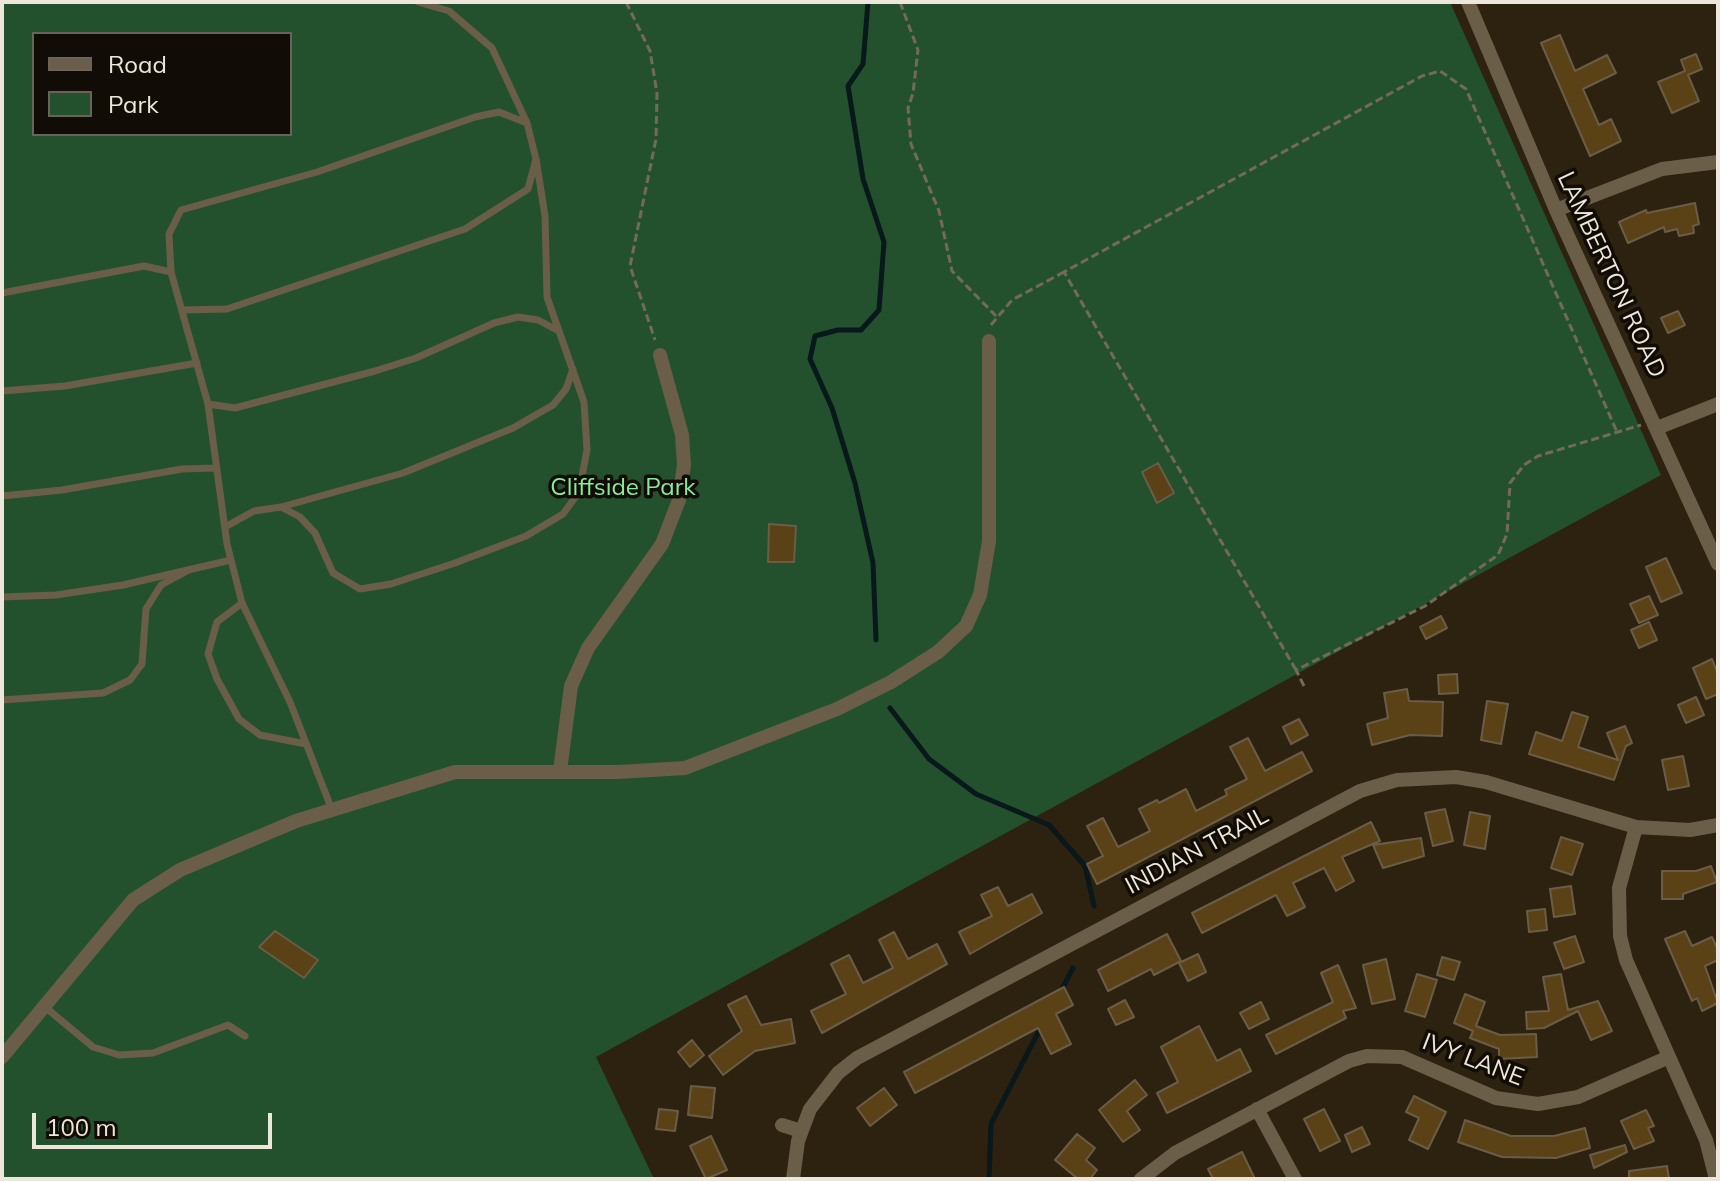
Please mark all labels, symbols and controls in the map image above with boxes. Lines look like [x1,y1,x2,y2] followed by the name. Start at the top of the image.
[32,32,292,136] legend
[108,49,167,79] text: Road
[108,89,159,119] text: Park
[1551,167,1671,383] street label: LAMBERTON ROAD
[550,474,696,502] park label: Cliffside Park
[1121,801,1273,901] street label: INDIAN TRAIL
[1418,1028,1528,1092] street label: IVY LANE
[36,1097,276,1147] scale bar
[46,1112,117,1142] text: 100 m

